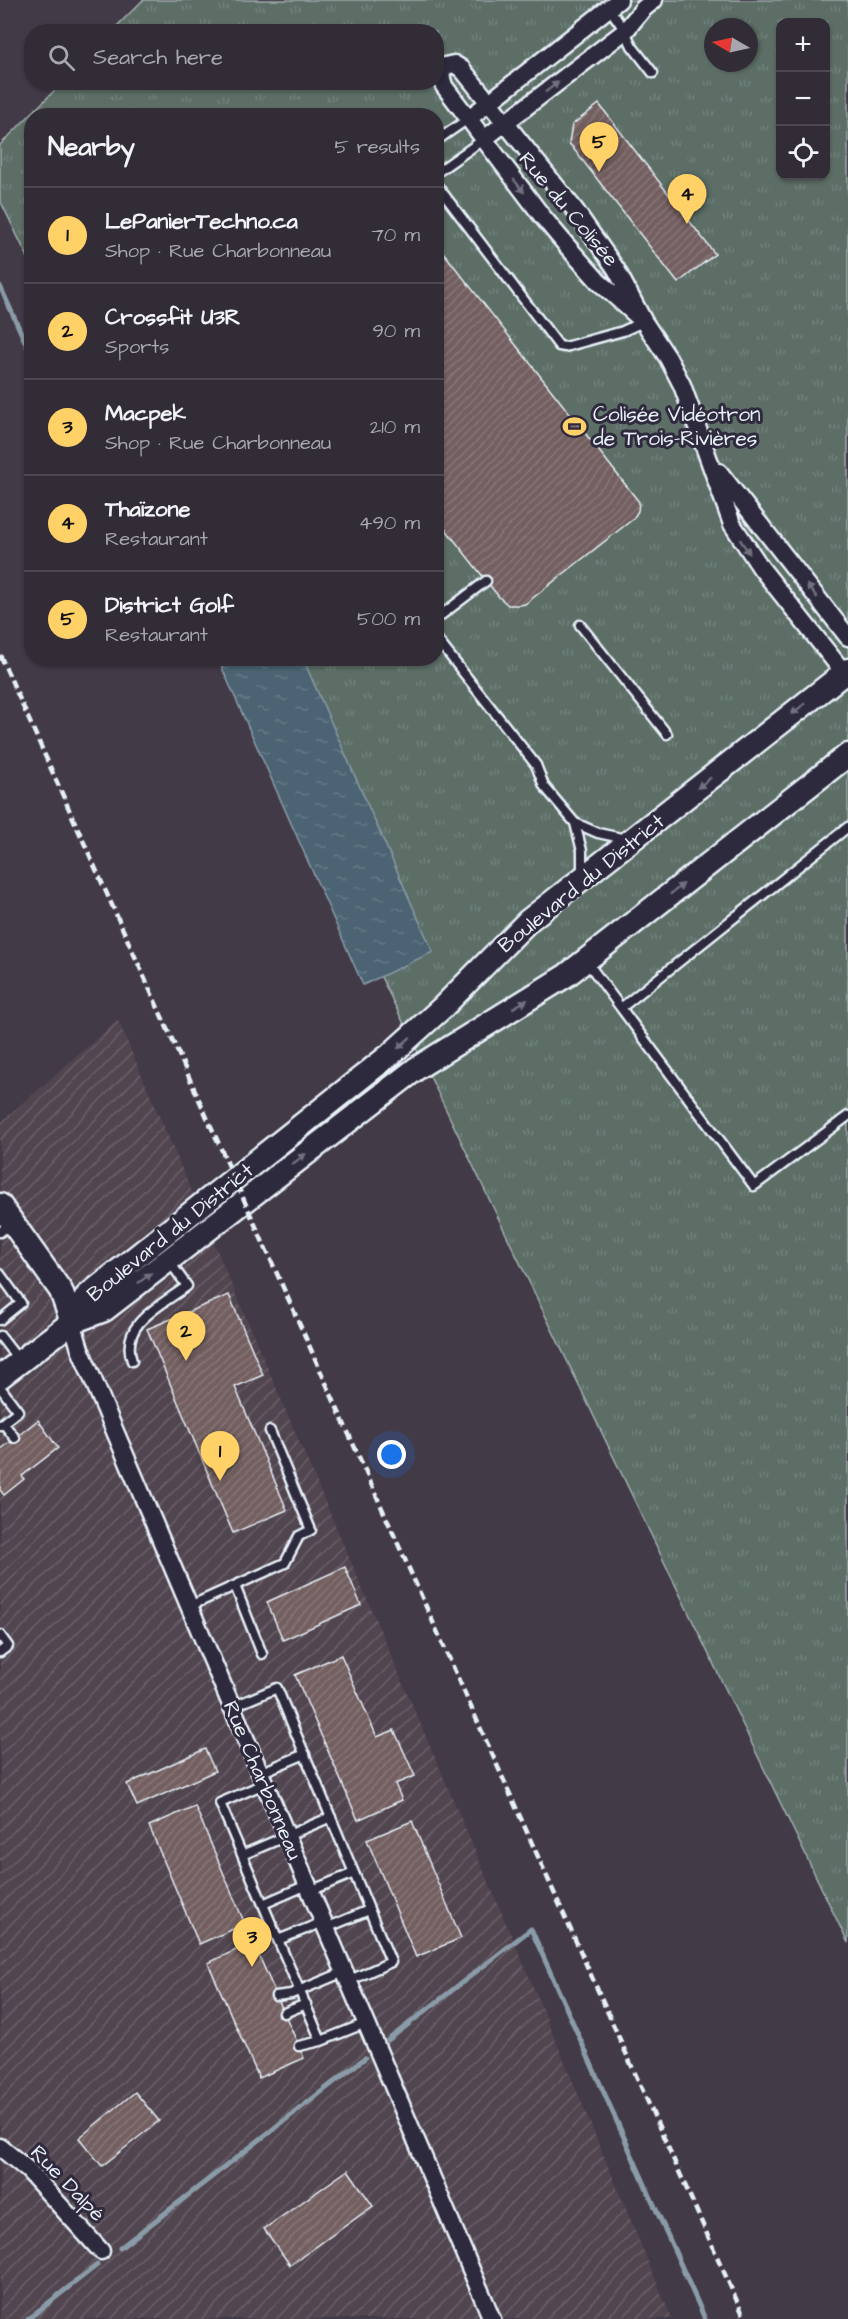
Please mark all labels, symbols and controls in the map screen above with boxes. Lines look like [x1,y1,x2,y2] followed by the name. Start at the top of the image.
[704,18,758,72] north arrow
[776,18,830,180] map controls
[776,18,830,72] button: +
[24,24,444,90] search box
[45,41,78,74] icon: search
[93,42,223,73] text: Search here
[776,72,830,126] button: −
[544,80,560,93] one-way arrow
[580,122,618,172] pin: 5
[776,126,830,180] button: locate
[48,129,135,165] text: Nearby
[335,133,420,161] text: 5 results
[512,146,625,273] street label: Rue du Colisée
[668,174,706,224] pin: 4
[512,178,524,193] one-way arrow
[105,206,298,237] text: LePanierTechno.ca
[66,221,69,249] text: 1
[372,221,420,249] text: 70 m
[105,237,331,265] text: Shop · Rue Charbonneau
[105,302,241,333] text: Crossfit U3R
[62,317,73,345] text: 2
[372,317,420,345] text: 90 m
[105,333,169,361] text: Sports
[105,398,186,429] text: Macpek
[593,400,761,453] place label: Colisée Vidéotron de Trois-Rivières
[62,413,73,441] text: 3
[370,413,420,441] text: 210 m
[562,413,588,439] sports icon: Colisée Vidéotron de Trois-Rivières
[105,429,331,457] text: Shop · Rue Charbonneau
[105,494,190,525] text: Thaïzone
[61,509,74,537] text: 4
[359,509,420,537] text: 490 m
[105,525,208,553] text: Restaurant
[740,539,751,555] one-way arrow
[806,584,818,599] one-way arrow
[105,590,234,621] text: District Golf
[60,605,75,633] text: 5
[357,605,420,633] text: 500 m
[105,621,208,649] text: Restaurant
[790,703,805,715] one-way arrow
[696,777,711,789] one-way arrow
[492,807,671,960] street label: Boulevard du District
[670,883,685,895] one-way arrow
[512,999,529,1009] one-way arrow
[396,1036,411,1050] one-way arrow
[292,1153,307,1165] one-way arrow
[81,1156,260,1309] street label: Boulevard du District
[138,1273,153,1285] one-way arrow
[166,1312,206,1361] pin: 2
[200,1432,240,1481] pin: 1
[377,1440,406,1469] your location
[216,1696,309,1865] street label: Rue Charbonneau
[232,1918,272,1967] pin: 3
[23,2139,111,2229] street label: Rue Dalpé

